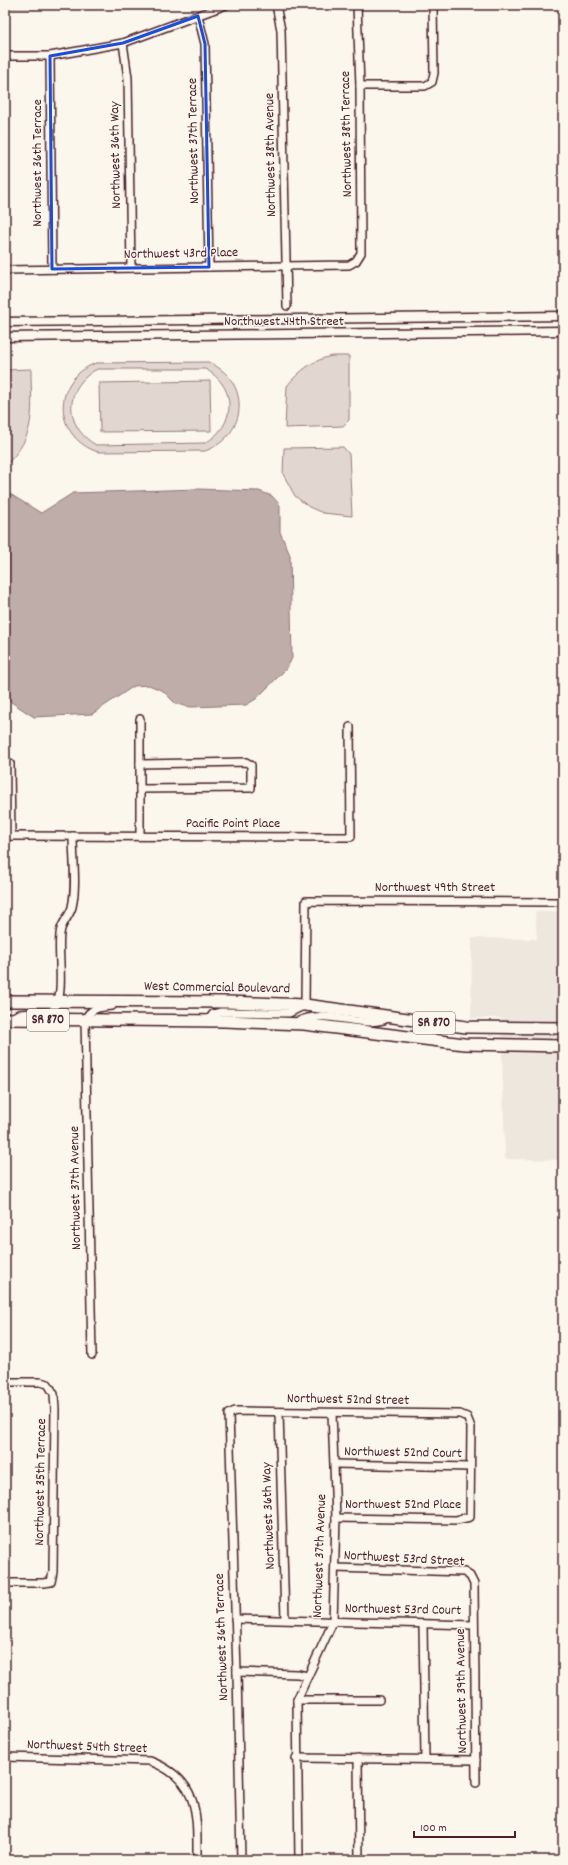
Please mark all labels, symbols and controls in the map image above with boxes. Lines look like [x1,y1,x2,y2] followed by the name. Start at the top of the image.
[336,71,358,197] street label: Northwest 38th Terrace
[183,78,205,204] street label: Northwest 37th Terrace
[260,93,282,217] street label: Northwest 38th Avenue
[28,99,48,227] street label: Northwest 36th Terrace
[105,101,127,209] street label: Northwest 36th Way
[124,243,238,265] street label: Northwest 43rd Place
[224,312,344,332] street label: Northwest 44th Street
[186,814,280,834] street label: Pacific Point Place
[375,878,495,898] street label: Northwest 49th Street
[144,977,290,999] street label: West Commercial Boulevard
[27,1009,69,1031] road number: SR 870
[413,1012,455,1034] road number: SR 870
[65,1126,87,1250] street label: Northwest 37th Avenue
[287,1389,409,1411] street label: Northwest 52nd Street
[30,1418,52,1546] street label: Northwest 35th Terrace
[344,1442,462,1464] street label: Northwest 52nd Court
[257,1462,281,1570] street label: Northwest 36th Way
[308,1494,332,1618] street label: Northwest 37th Avenue
[345,1495,461,1515] street label: Northwest 52nd Place
[343,1546,465,1572] street label: Northwest 53rd Street
[210,1573,234,1701] street label: Northwest 36th Terrace
[345,1599,461,1621] street label: Northwest 53rd Court
[451,1628,473,1754] street label: Northwest 39th Avenue
[26,1735,148,1759] street label: Northwest 54th Street
[414,1813,515,1839] scale bar
[420,1820,447,1837] text: 100 m

